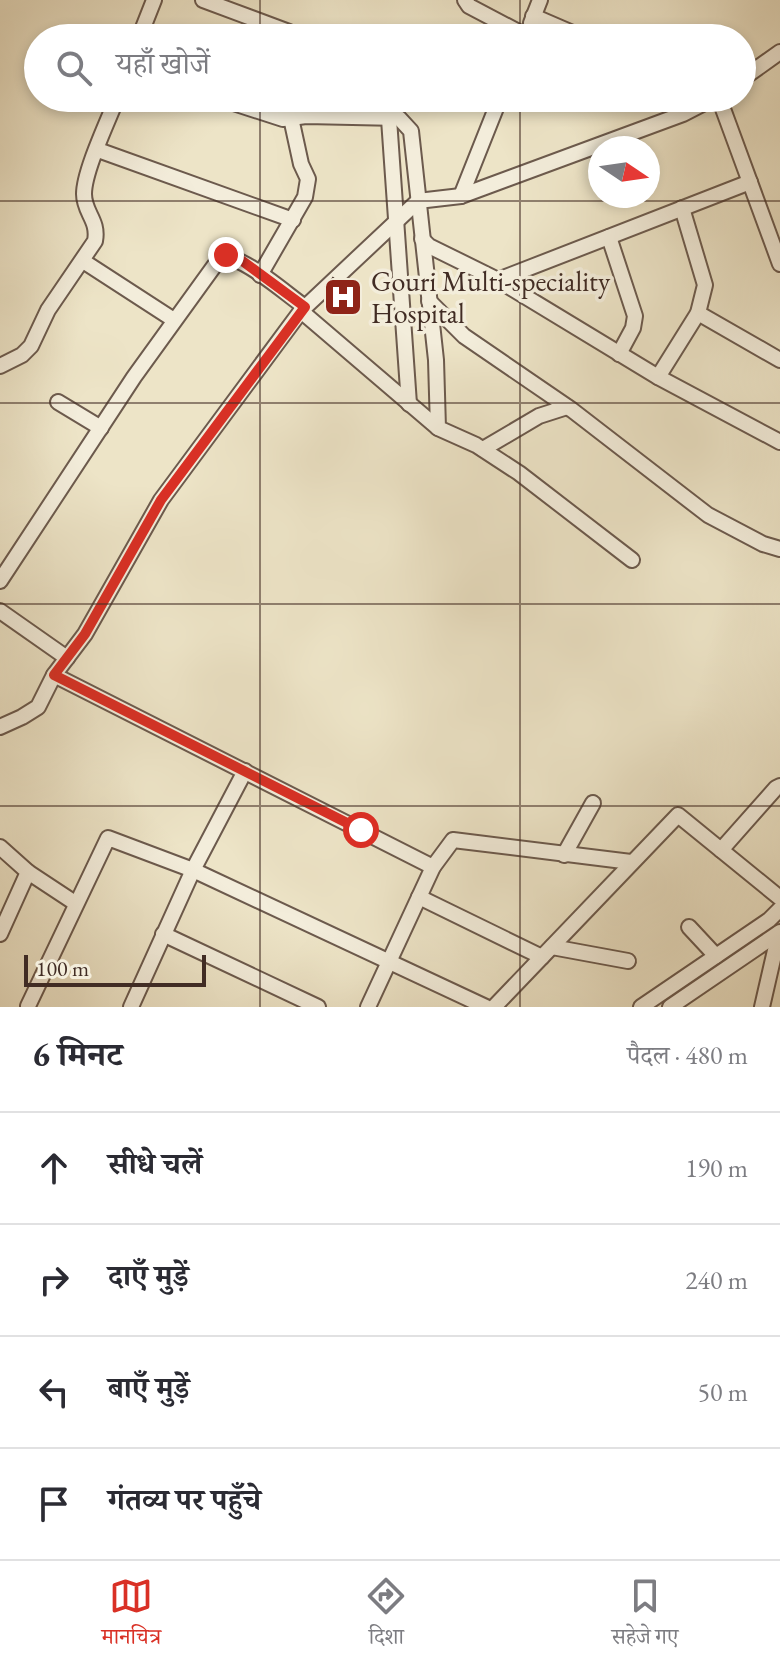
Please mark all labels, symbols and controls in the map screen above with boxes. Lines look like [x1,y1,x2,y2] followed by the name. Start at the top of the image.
[24,24,756,112] search box
[116,44,210,83] text: यहाँ खोजें
[52,46,96,90] icon: search
[588,136,660,208] north arrow
[208,237,244,273] route end
[371,263,611,331] place label: Gouri Multi-speciality Hospital
[322,276,364,318] hospital icon: Gouri Multi-speciality Hospital
[343,812,379,848] route start
[24,951,206,987] scale bar
[36,954,89,983] text: 100 m
[32,1032,122,1076] text: 6 मिनट
[627,1038,748,1072] text: पैदल · 480 m
[108,1144,202,1183] text: सीधे चलें
[32,1146,76,1190] icon: ahead
[685,1151,748,1185] text: 190 m
[108,1256,189,1295] text: दाएँ मुड़ें
[32,1258,76,1302] icon: right
[685,1263,748,1297] text: 240 m
[108,1368,189,1407] text: बाएँ मुड़ें
[32,1370,76,1414] icon: left
[698,1375,748,1409] text: 50 m
[108,1480,261,1519] text: गंतव्य पर पहुँचे
[32,1482,76,1526] icon: arrive
[102,1574,161,1658] tab: मानचित्र
[364,1574,408,1658] tab: दिशा
[611,1574,678,1658] tab: सहेजे गए

